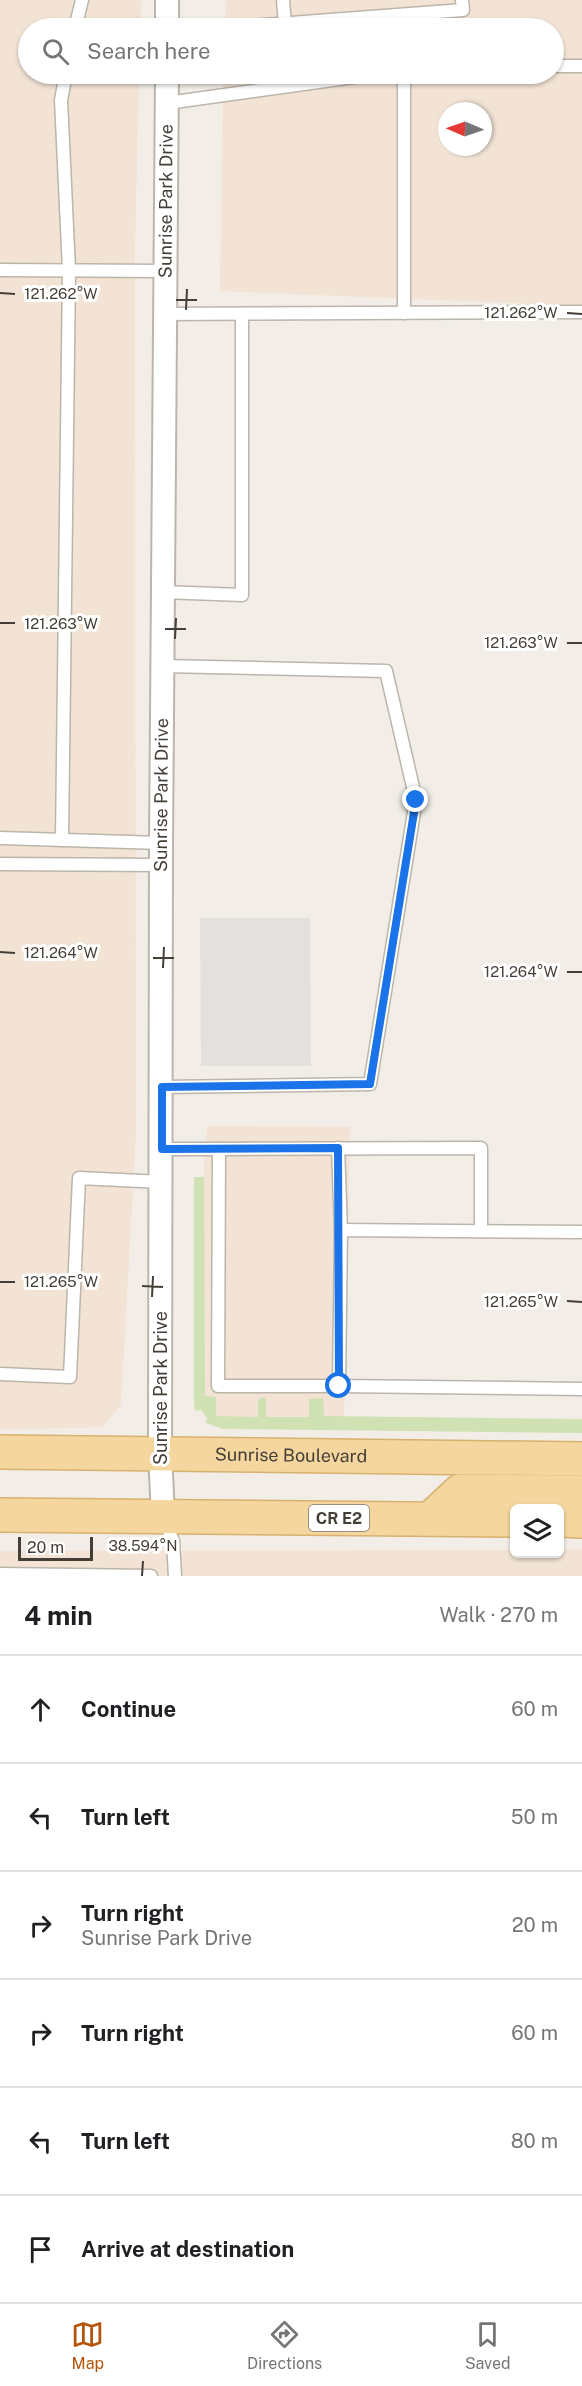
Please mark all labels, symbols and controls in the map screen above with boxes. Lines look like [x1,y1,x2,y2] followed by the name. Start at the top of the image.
[18,18,564,84] search box
[39,35,72,68] icon: search
[87,38,211,64] text: Search here
[438,102,492,156] north arrow
[154,124,177,278] street label: Sunrise Park Drive
[24,285,98,302] text: 121.262°W
[484,304,558,321] text: 121.262°W
[24,615,98,632] text: 121.263°W
[484,634,558,651] text: 121.263°W
[150,718,172,872] street label: Sunrise Park Drive
[402,786,428,812] route end
[24,944,98,961] text: 121.264°W
[484,963,558,980] text: 121.264°W
[24,1273,98,1290] text: 121.265°W
[484,1293,558,1310] text: 121.265°W
[150,1311,171,1465] street label: Sunrise Park Drive
[325,1372,351,1398] route start
[215,1444,367,1466] street label: Sunrise Boulevard
[510,1504,564,1558] map controls
[510,1504,564,1558] button: layers
[309,1505,369,1531] road number: CR E2
[18,1534,93,1562] scale bar
[108,1537,178,1554] text: 38.594°N
[27,1538,64,1557] text: 20 m
[24,1600,93,1631] text: 4 min
[439,1603,558,1627] text: Walk · 270 m
[24,1693,57,1726] icon: ahead
[81,1696,176,1722] text: Continue
[511,1697,558,1721] text: 60 m
[24,1801,57,1834] icon: left
[81,1804,170,1830] text: Turn left
[511,1805,558,1829] text: 50 m
[81,1900,184,1926] text: Turn right
[24,1909,57,1942] icon: right
[512,1913,558,1937] text: 20 m
[81,1926,252,1950] text: Sunrise Park Drive
[24,2017,57,2050] icon: right
[81,2020,184,2046] text: Turn right
[511,2021,558,2045] text: 60 m
[24,2125,57,2158] icon: left
[81,2128,170,2154] text: Turn left
[511,2129,558,2153] text: 80 m
[24,2233,57,2266] icon: arrive
[81,2236,294,2262] text: Arrive at destination
[71,2318,104,2373] tab: Map
[247,2318,322,2373] tab: Directions
[465,2318,511,2373] tab: Saved

